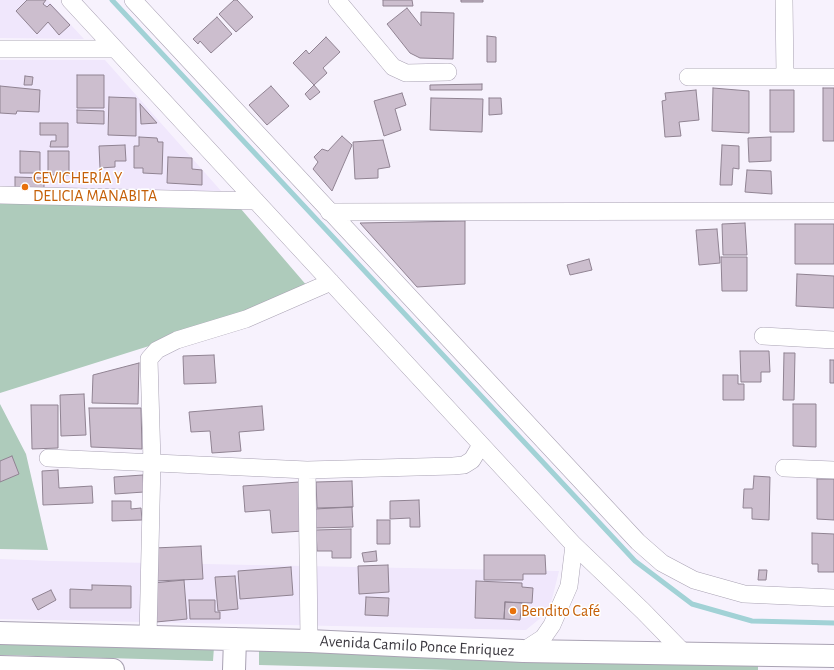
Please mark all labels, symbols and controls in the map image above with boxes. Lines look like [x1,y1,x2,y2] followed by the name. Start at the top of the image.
[33,168,157,206] place label: CEVICHERÍA Y DELICIA MANABITA
[20,182,30,192] marker: CEVICHERÍA Y DELICIA MANABITA
[521,601,600,621] place label: Bendito Café
[508,606,518,616] marker: Bendito Café
[319,631,515,661] street label: Avenida Camilo Ponce Enriquez

